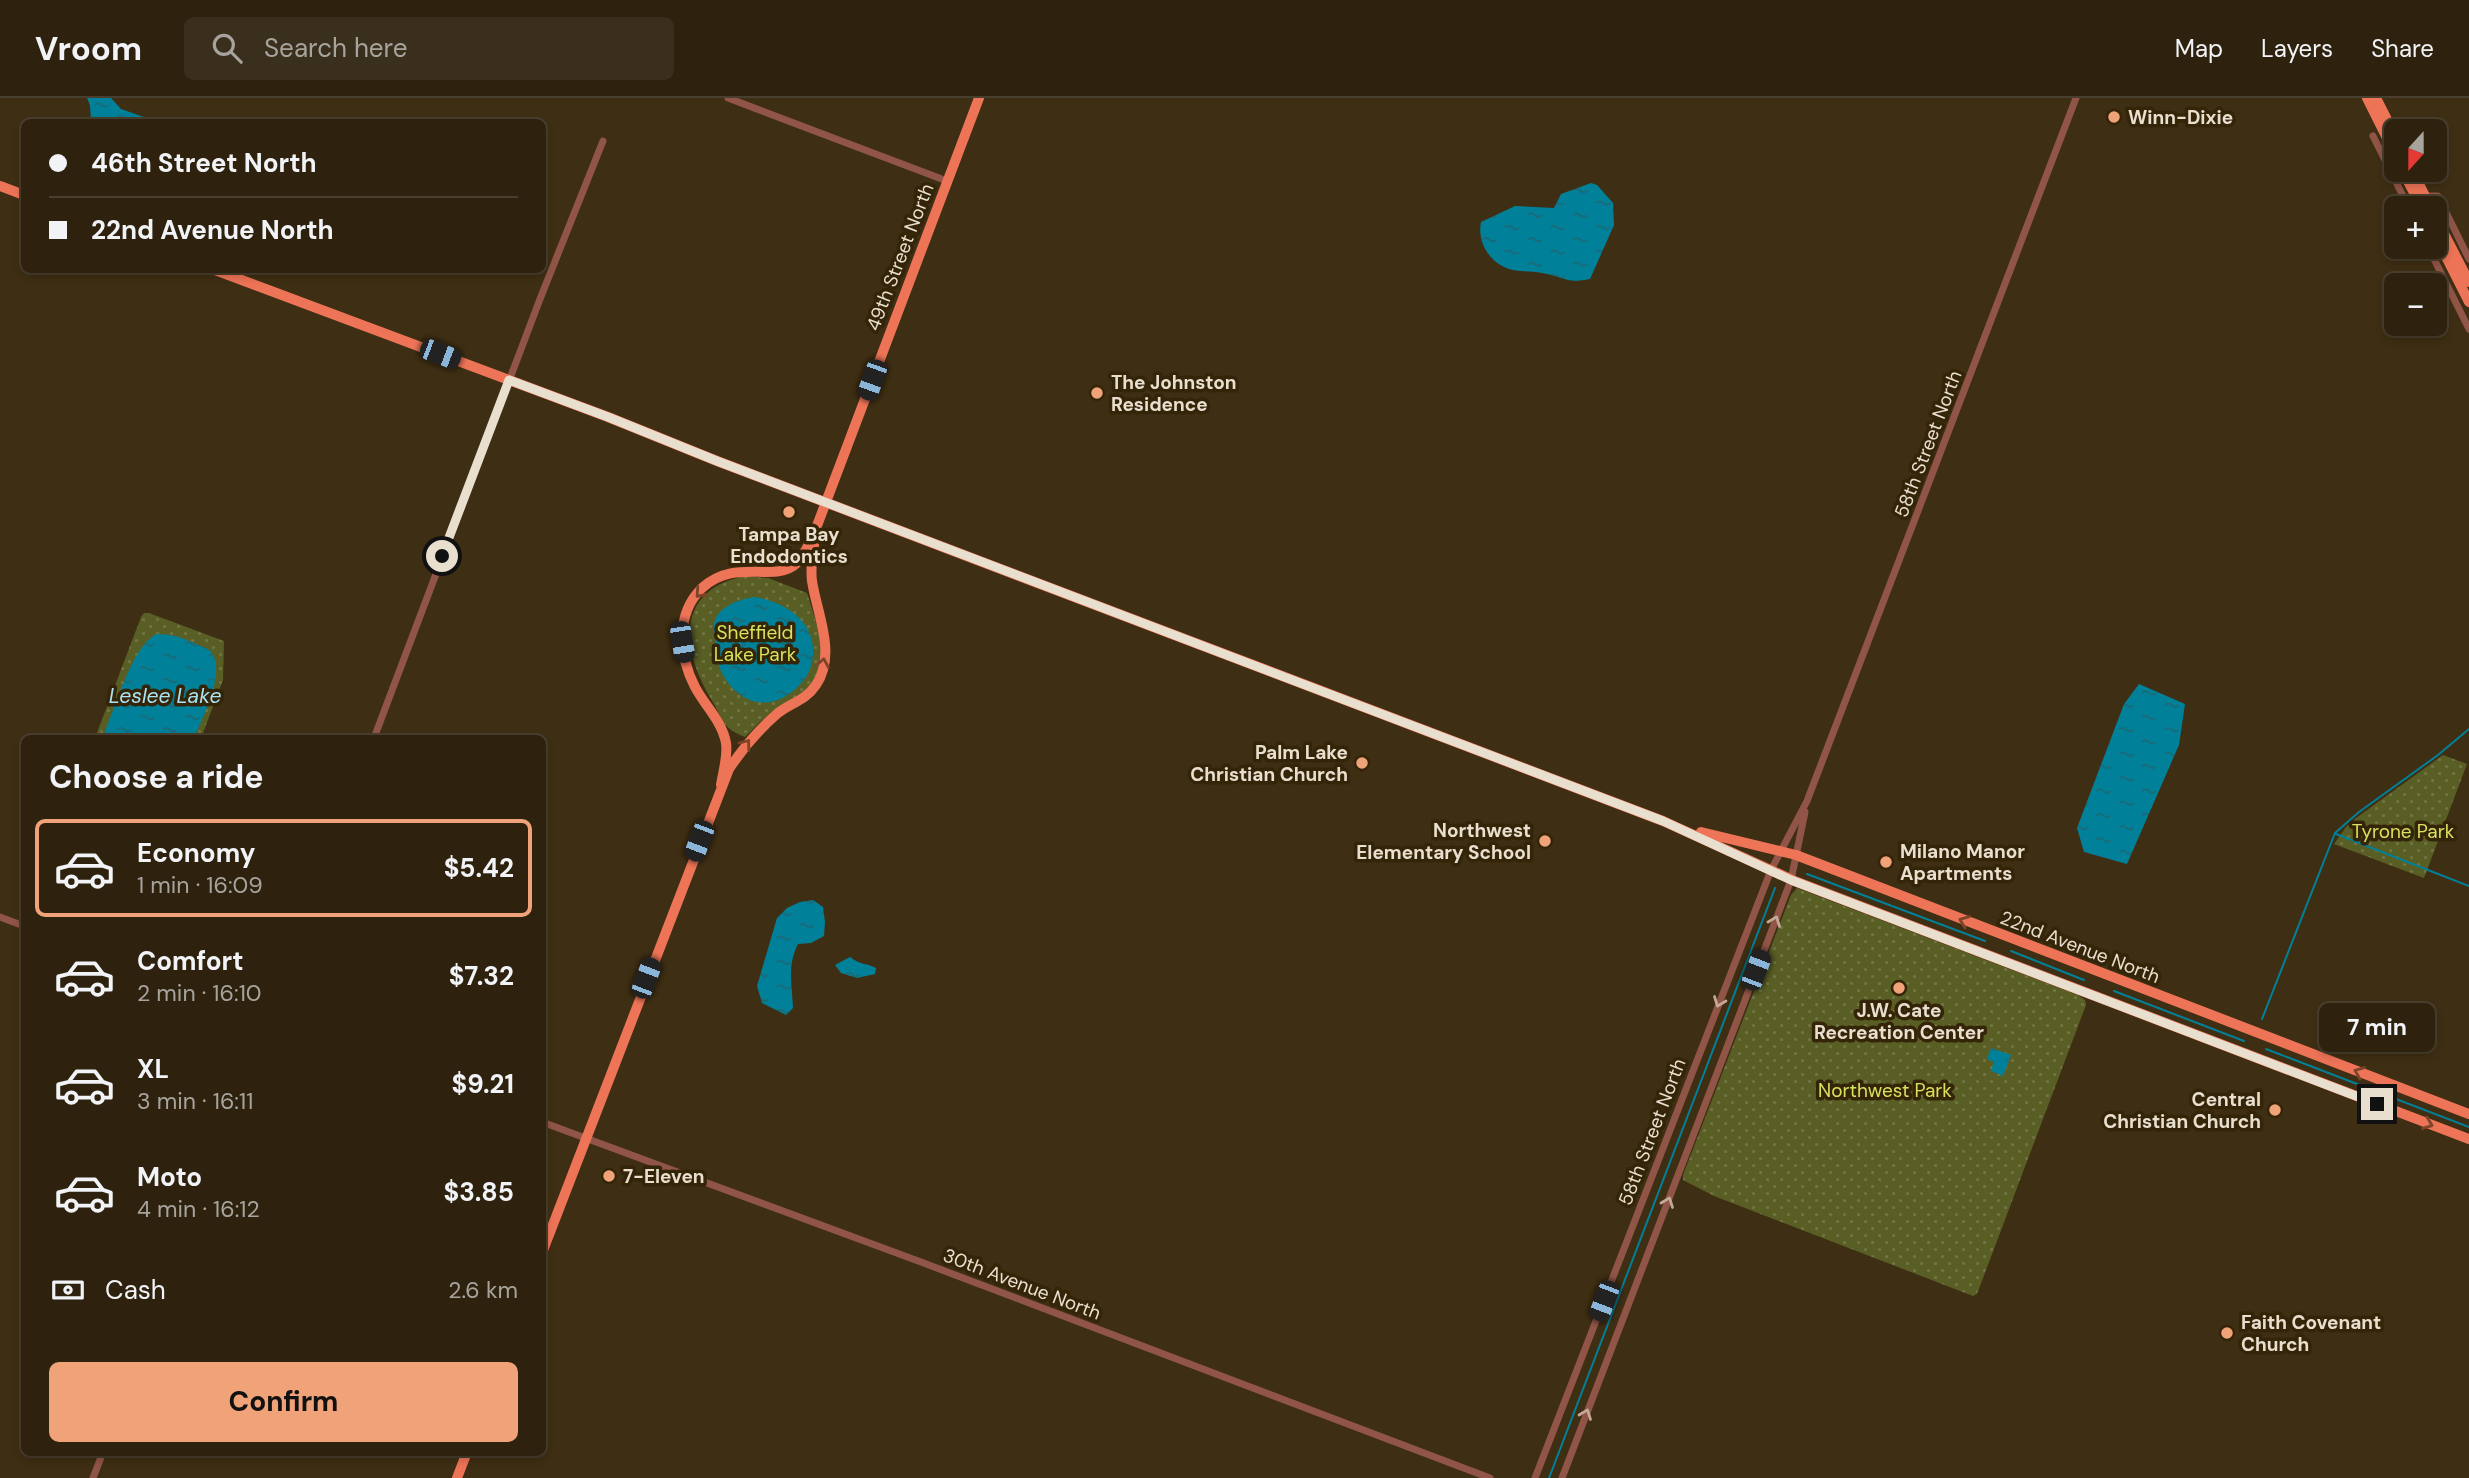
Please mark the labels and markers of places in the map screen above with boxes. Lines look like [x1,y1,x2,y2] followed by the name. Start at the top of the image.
[2128,105,2233,130] place label: Winn-Dixie
[2106,109,2122,125] marker: Winn-Dixie
[1111,370,1236,417] place label: The Johnston Residence
[1089,385,1105,401] marker: The Johnston Residence
[781,504,797,520] marker: Tampa Bay Endodontics
[730,522,848,569] place label: Tampa Bay Endodontics
[1190,740,1348,787] place label: Palm Lake Christian Church
[1354,755,1370,771] marker: Palm Lake Christian Church
[1356,818,1531,865] place label: Northwest Elementary School
[1537,833,1553,849] marker: Northwest Elementary School
[1900,839,2025,886] place label: Milano Manor Apartments
[1878,854,1894,870] marker: Milano Manor Apartments
[1891,980,1907,996] marker: J.W. Cate Recreation Center
[1814,998,1984,1045] place label: J.W. Cate Recreation Center
[2103,1087,2261,1134] place label: Central Christian Church
[2267,1102,2283,1118] marker: Central Christian Church
[623,1164,705,1189] place label: 7-Eleven
[601,1168,617,1184] marker: 7-Eleven
[2241,1310,2381,1357] place label: Faith Covenant Church
[2219,1325,2235,1341] marker: Faith Covenant Church

